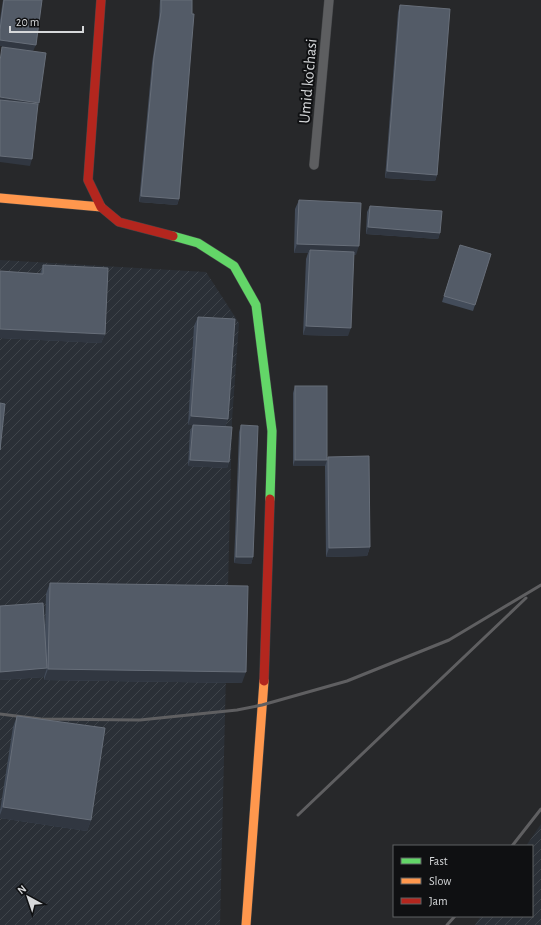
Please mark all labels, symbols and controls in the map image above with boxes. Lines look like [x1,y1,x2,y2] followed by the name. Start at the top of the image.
[10,8,83,34] scale bar
[16,16,39,28] text: 20 m
[296,38,320,124] street label: Umid ko'chasi
[393,845,533,917] legend
[429,855,448,867] text: Fast
[429,875,451,887] text: Slow
[8,877,48,917] north arrow
[15,883,28,896] text: N
[429,895,448,907] text: Jam

